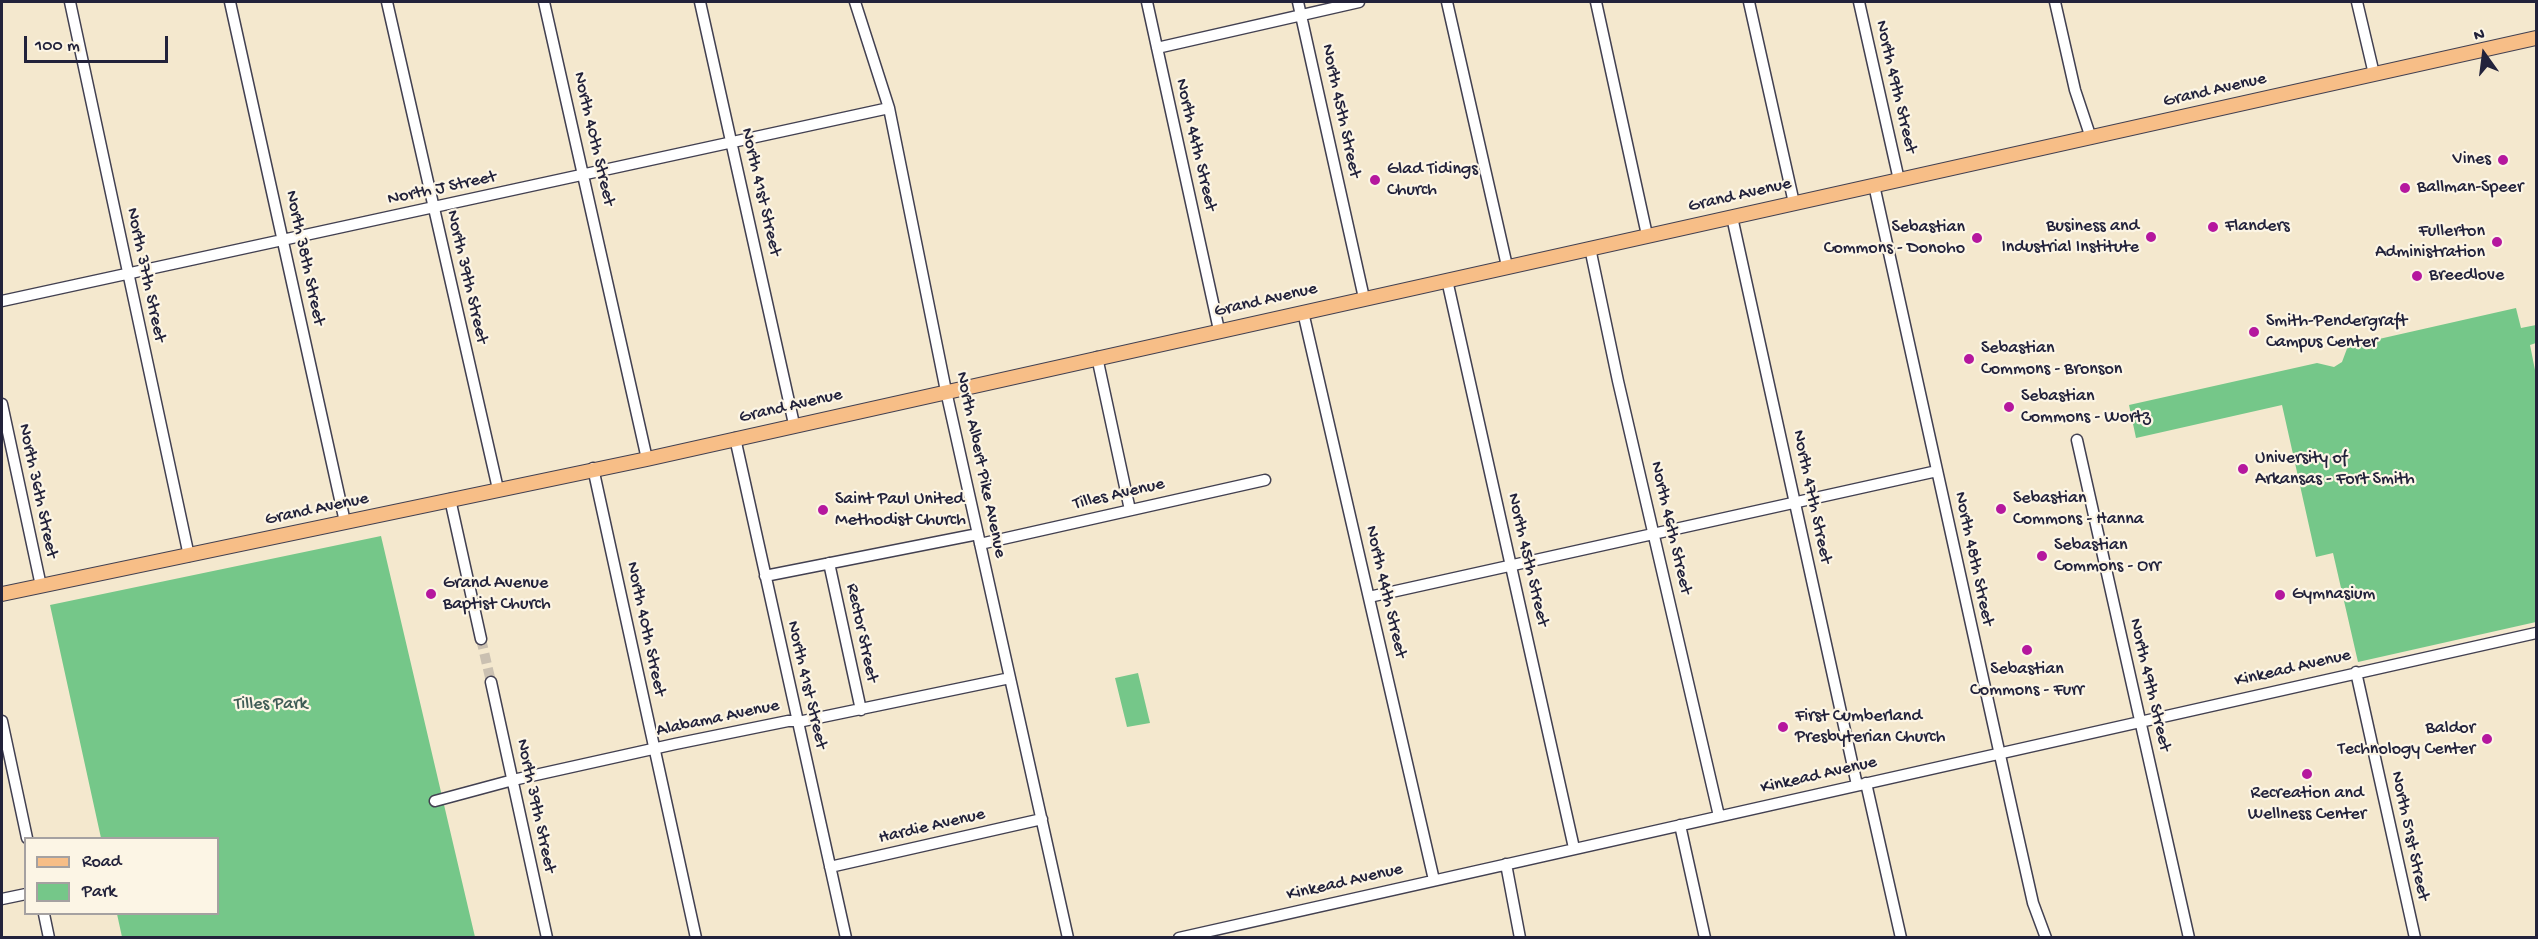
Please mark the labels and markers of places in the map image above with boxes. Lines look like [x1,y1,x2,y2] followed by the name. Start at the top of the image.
[2453,149,2491,171] place label: Vines
[2496,153,2510,167] marker: Vines
[1387,159,1478,201] place label: Glad Tidings Church
[1368,173,1382,187] marker: Glad Tidings Church
[2417,177,2523,199] place label: Ballman-Speer
[2398,181,2412,195] marker: Ballman-Speer
[2001,216,2139,258] place label: Business and Industrial Institute
[2225,216,2290,238] place label: Flanders
[1824,217,1965,260] place label: Sebastian Commons - Donoho
[2206,220,2220,234] marker: Flanders
[2375,221,2485,264] place label: Fullerton Administration
[2144,230,2158,244] marker: Business and Industrial Institute
[1970,231,1984,245] marker: Sebastian Commons - Donoho
[2490,235,2504,249] marker: Fullerton Administration
[2429,265,2504,287] place label: Breedlove
[2410,269,2424,283] marker: Breedlove
[2266,311,2407,354] place label: Smith-Pendergraft Campus Center
[2247,325,2261,339] marker: Smith-Pendergraft Campus Center
[1981,338,2122,380] place label: Sebastian Commons - Bronson
[1962,352,1976,366] marker: Sebastian Commons - Bronson
[2021,386,2151,428] place label: Sebastian Commons - Wortz
[2002,400,2016,414] marker: Sebastian Commons - Wortz
[2255,448,2415,490] place label: University of Arkansas - Fort Smith
[2236,462,2250,476] marker: University of Arkansas - Fort Smith
[2013,488,2144,530] place label: Sebastian Commons - Hanna
[835,489,966,532] place label: Saint Paul United Methodist Church
[1994,502,2008,516] marker: Sebastian Commons - Hanna
[816,503,830,517] marker: Saint Paul United Methodist Church
[2054,535,2161,578] place label: Sebastian Commons - Orr
[2035,549,2049,563] marker: Sebastian Commons - Orr
[443,573,551,616] place label: Grand Avenue Baptist Church
[2292,584,2375,606] place label: Gymnasium
[424,587,438,601] marker: Grand Avenue Baptist Church
[2273,588,2287,602] marker: Gymnasium
[2020,643,2034,657] marker: Sebastian Commons - Furr
[1970,659,2084,702] place label: Sebastian Commons - Furr
[1795,706,1945,748] place label: First Cumberland Presbyterian Church
[2338,718,2475,760] place label: Baldor Technology Center
[1776,720,1790,734] marker: First Cumberland Presbyterian Church
[2480,732,2494,746] marker: Baldor Technology Center
[2300,767,2314,781] marker: Recreation and Wellness Center
[2248,783,2366,826] place label: Recreation and Wellness Center

